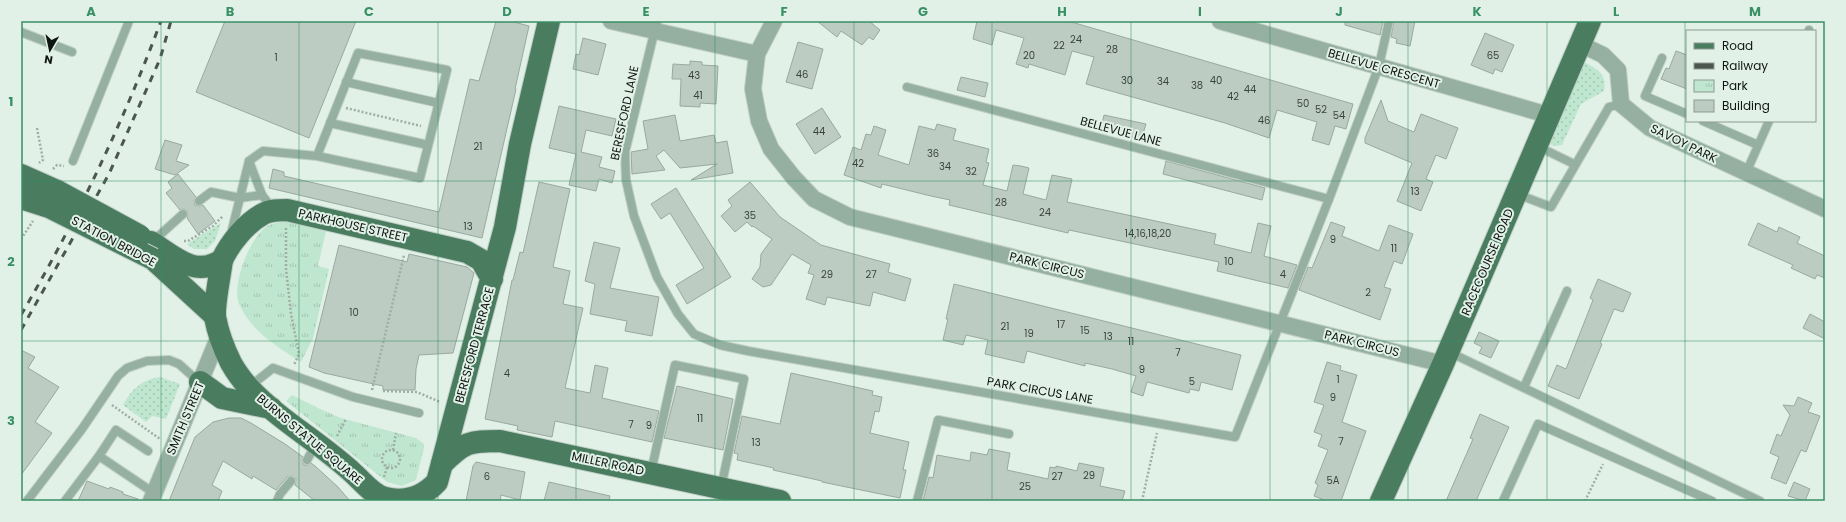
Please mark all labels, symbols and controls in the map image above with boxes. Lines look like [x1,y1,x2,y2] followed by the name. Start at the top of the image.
[86,2,96,21] text: A
[226,2,235,21] text: B
[364,2,374,21] text: C
[502,2,512,21] text: D
[642,2,650,21] text: E
[780,2,788,21] text: F
[918,2,928,21] text: G
[1057,2,1067,21] text: H
[1198,2,1202,21] text: I
[1335,2,1343,21] text: J
[1472,2,1482,21] text: K
[1613,2,1619,21] text: L
[1749,2,1761,21] text: M
[30,30,70,70] north arrow
[1686,30,1816,122] legend
[1070,32,1082,47] house number: 24
[1722,37,1753,54] text: Road
[1053,38,1065,53] house number: 22
[1106,42,1118,57] house number: 28
[1326,44,1442,92] street label: BELLEVUE CRESCENT
[1023,48,1035,63] house number: 20
[1487,48,1499,63] house number: 65
[274,50,278,65] house number: 1
[43,51,54,68] text: N
[1722,57,1768,74] text: Railway
[606,64,642,162] street label: BERESFORD LANE
[796,67,808,82] house number: 46
[688,68,700,83] house number: 43
[1121,73,1133,88] house number: 30
[1210,73,1222,88] house number: 40
[1157,74,1169,89] house number: 34
[1722,77,1749,94] text: Park
[1191,78,1203,93] house number: 38
[1244,82,1256,97] house number: 44
[693,88,703,103] house number: 41
[1227,89,1239,104] house number: 42
[9,92,13,111] text: 1
[1297,96,1309,111] house number: 50
[1722,97,1770,114] text: Building
[1315,102,1327,117] house number: 52
[1333,108,1345,123] house number: 54
[1078,112,1164,150] street label: BELLEVUE LANE
[1258,113,1270,128] house number: 46
[1648,119,1720,167] street label: SAVOY PARK
[813,124,825,139] house number: 44
[474,139,482,154] house number: 21
[927,146,939,161] house number: 36
[852,156,864,171] house number: 42
[939,159,951,174] house number: 34
[965,164,977,179] house number: 32
[1410,184,1420,199] house number: 13
[995,195,1007,210] house number: 28
[297,204,410,246] street label: PARKHOUSE STREET
[1039,205,1051,220] house number: 24
[1457,206,1517,318] street label: RACECOURSE ROAD
[744,208,756,223] house number: 35
[69,211,159,271] street label: STATION BRIDGE
[463,219,473,234] house number: 13
[1125,226,1171,241] house number: 14,16,18,20
[1330,232,1336,247] house number: 9
[1391,241,1397,256] house number: 11
[1008,247,1086,283] street label: PARK CIRCUS
[7,252,15,271] text: 2
[1224,254,1234,269] house number: 10
[821,267,833,282] house number: 29
[865,267,877,282] house number: 27
[1280,267,1286,282] house number: 4
[450,285,498,405] street label: BERESFORD TERRACE
[1365,285,1371,300] house number: 2
[349,305,359,320] house number: 10
[1057,317,1066,332] house number: 17
[1001,319,1009,334] house number: 21
[1080,323,1090,338] house number: 15
[1323,325,1401,361] street label: PARK CIRCUS
[1024,326,1034,341] house number: 19
[1103,329,1113,344] house number: 13
[1128,334,1134,349] house number: 11
[1175,345,1181,360] house number: 7
[1139,362,1145,377] house number: 9
[504,366,510,381] house number: 4
[985,372,1095,408] street label: PARK CIRCUS LANE
[1336,372,1340,387] house number: 1
[1189,374,1195,389] house number: 5
[162,378,208,457] street label: SMITH STREET
[254,390,366,488] street label: BURNS STATUE SQUARE
[1330,390,1336,405] house number: 9
[7,411,15,430] text: 3
[697,411,703,426] house number: 11
[628,417,634,432] house number: 7
[646,418,652,433] house number: 9
[1338,434,1344,449] house number: 7
[751,435,761,450] house number: 13
[570,447,646,479] street label: MILLER ROAD
[1083,468,1095,483] house number: 29
[484,469,490,484] house number: 6
[1051,469,1063,484] house number: 27
[1326,473,1340,488] house number: 5A
[1019,479,1031,494] house number: 25

